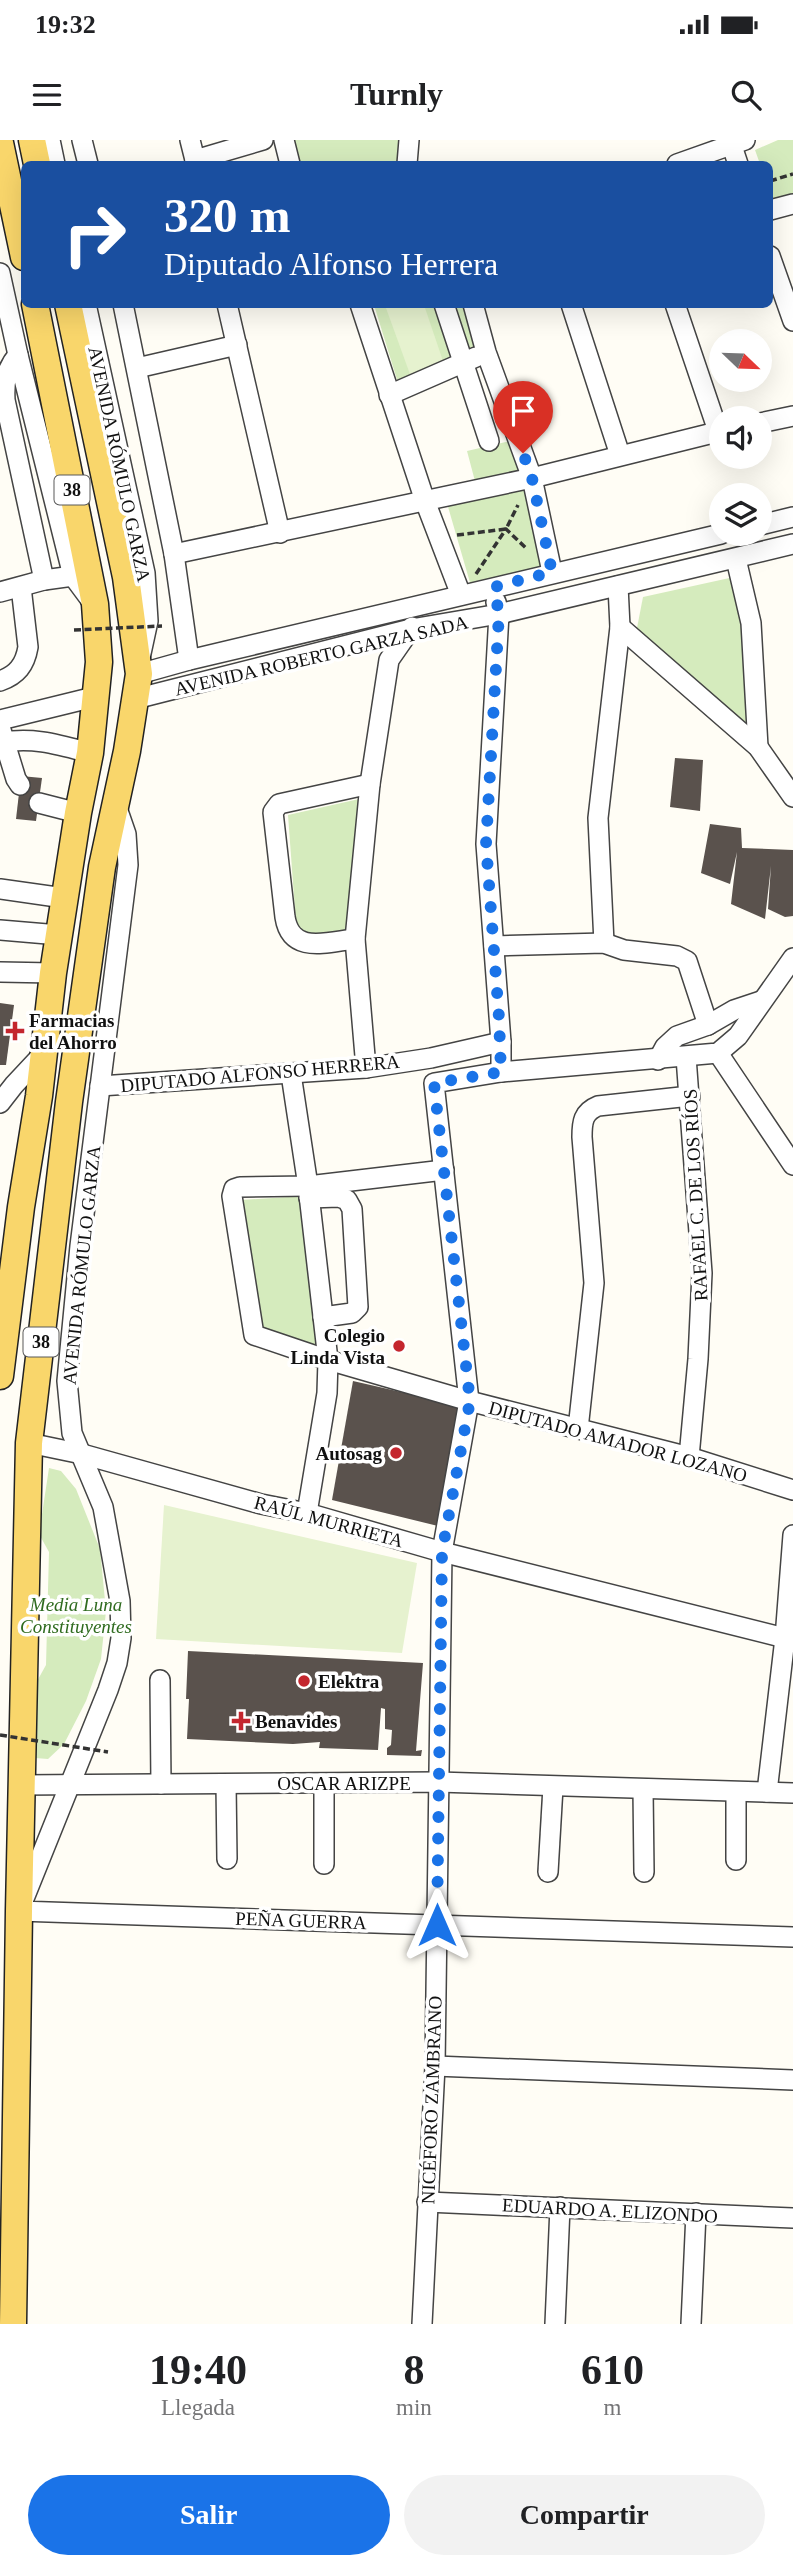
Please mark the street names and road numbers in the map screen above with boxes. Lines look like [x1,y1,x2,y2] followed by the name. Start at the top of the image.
[84,344,155,584] street label: AVENIDA RÓMULO GARZA
[55,476,90,504] road number: 38
[172,611,470,700] street label: AVENIDA ROBERTO GARZA SADA
[119,1051,401,1096] street label: DIPUTADO ALFONSO HERRERA
[679,1088,712,1302] street label: RAFAEL C. DE LOS RÍOS
[58,1144,105,1386] street label: AVENIDA RÓMULO GARZA
[23,1328,58,1357] road number: 38
[486,1397,749,1486] street label: DIPUTADO AMADOR LOZANO
[252,1491,406,1552] street label: RAÚL MURRIETA
[277,1773,411,1794] street label: OSCAR ARIZPE
[235,1908,367,1933] street label: PEÑA GUERRA
[417,1995,446,2205] street label: NICÉFORO ZAMBRANO
[502,2194,718,2227] street label: EDUARDO A. ELIZONDO

